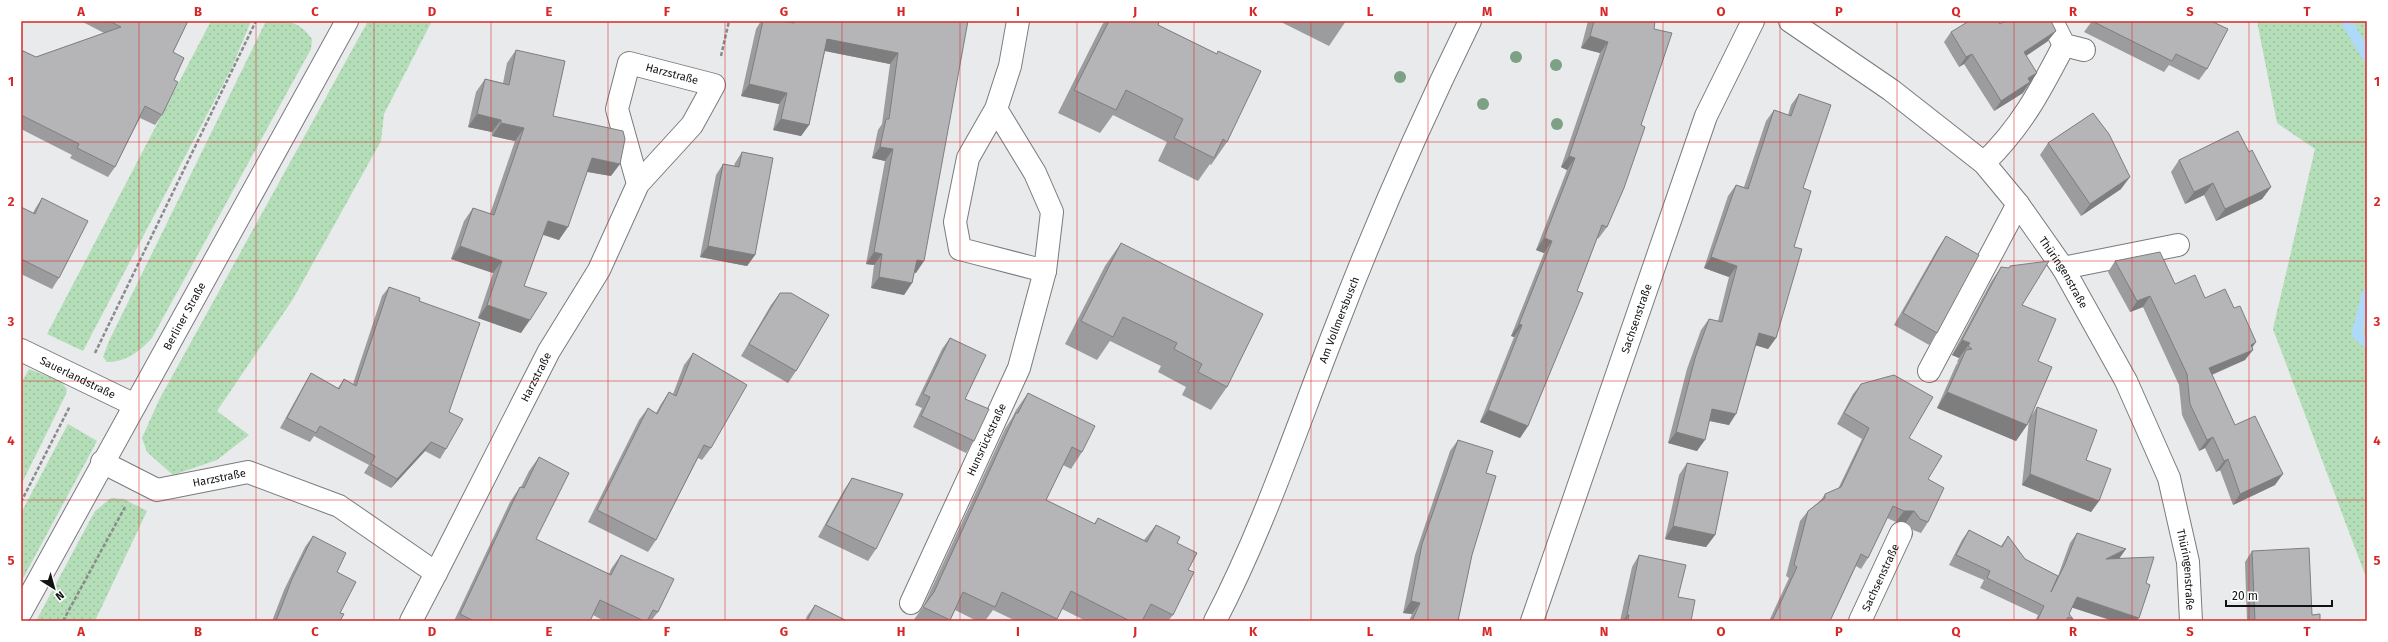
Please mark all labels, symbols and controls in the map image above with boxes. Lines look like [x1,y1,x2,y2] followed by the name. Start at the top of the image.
[76,4,85,19] text: A
[194,4,202,19] text: B
[311,4,319,19] text: C
[428,4,437,19] text: D
[546,4,553,19] text: E
[664,4,671,19] text: F
[780,4,788,19] text: G
[897,4,905,19] text: H
[1016,4,1020,19] text: I
[1132,4,1137,19] text: J
[1249,4,1258,19] text: K
[1367,4,1374,19] text: L
[1482,4,1492,19] text: M
[1600,4,1608,19] text: N
[1717,4,1726,19] text: O
[1835,4,1843,19] text: P
[1952,4,1962,19] text: Q
[2069,4,2078,19] text: R
[2186,4,2194,19] text: S
[2303,4,2311,19] text: T
[644,61,700,87] street label: Harzstraße
[8,74,14,89] text: 1
[2374,74,2380,89] text: 1
[8,194,15,209] text: 2
[2374,194,2381,209] text: 2
[2036,234,2091,310] street label: Thüringenstraße
[1316,274,1362,365] street label: Am Vollmersbusch
[160,280,208,352] street label: Berliner Straße
[1618,282,1654,355] street label: Sachsenstraße
[7,314,15,329] text: 3
[2373,314,2381,329] text: 3
[518,350,554,404] street label: Harzstraße
[38,354,118,401] street label: Sauerlandstraße
[964,401,1008,478] street label: Hunsrückstraße
[7,433,15,448] text: 4
[2373,433,2381,448] text: 4
[191,466,247,489] street label: Harzstraße
[2174,528,2197,611] street label: Thüringenstraße
[1859,542,1902,613] street label: Sachsenstraße
[8,553,15,568] text: 5
[2374,553,2381,568] text: 5
[34,568,74,608] north arrow
[2226,582,2332,608] scale bar
[53,588,67,603] text: N
[2232,589,2258,603] text: 20 m
[76,624,85,639] text: A
[194,624,202,639] text: B
[311,624,319,639] text: C
[428,624,437,639] text: D
[546,624,553,639] text: E
[664,624,671,639] text: F
[780,624,788,639] text: G
[897,624,905,639] text: H
[1016,624,1020,639] text: I
[1132,624,1137,639] text: J
[1249,624,1258,639] text: K
[1367,624,1374,639] text: L
[1482,624,1492,639] text: M
[1600,624,1608,639] text: N
[1717,624,1726,639] text: O
[1835,624,1843,639] text: P
[1952,624,1962,639] text: Q
[2069,624,2078,639] text: R
[2186,624,2194,639] text: S
[2303,624,2311,639] text: T

